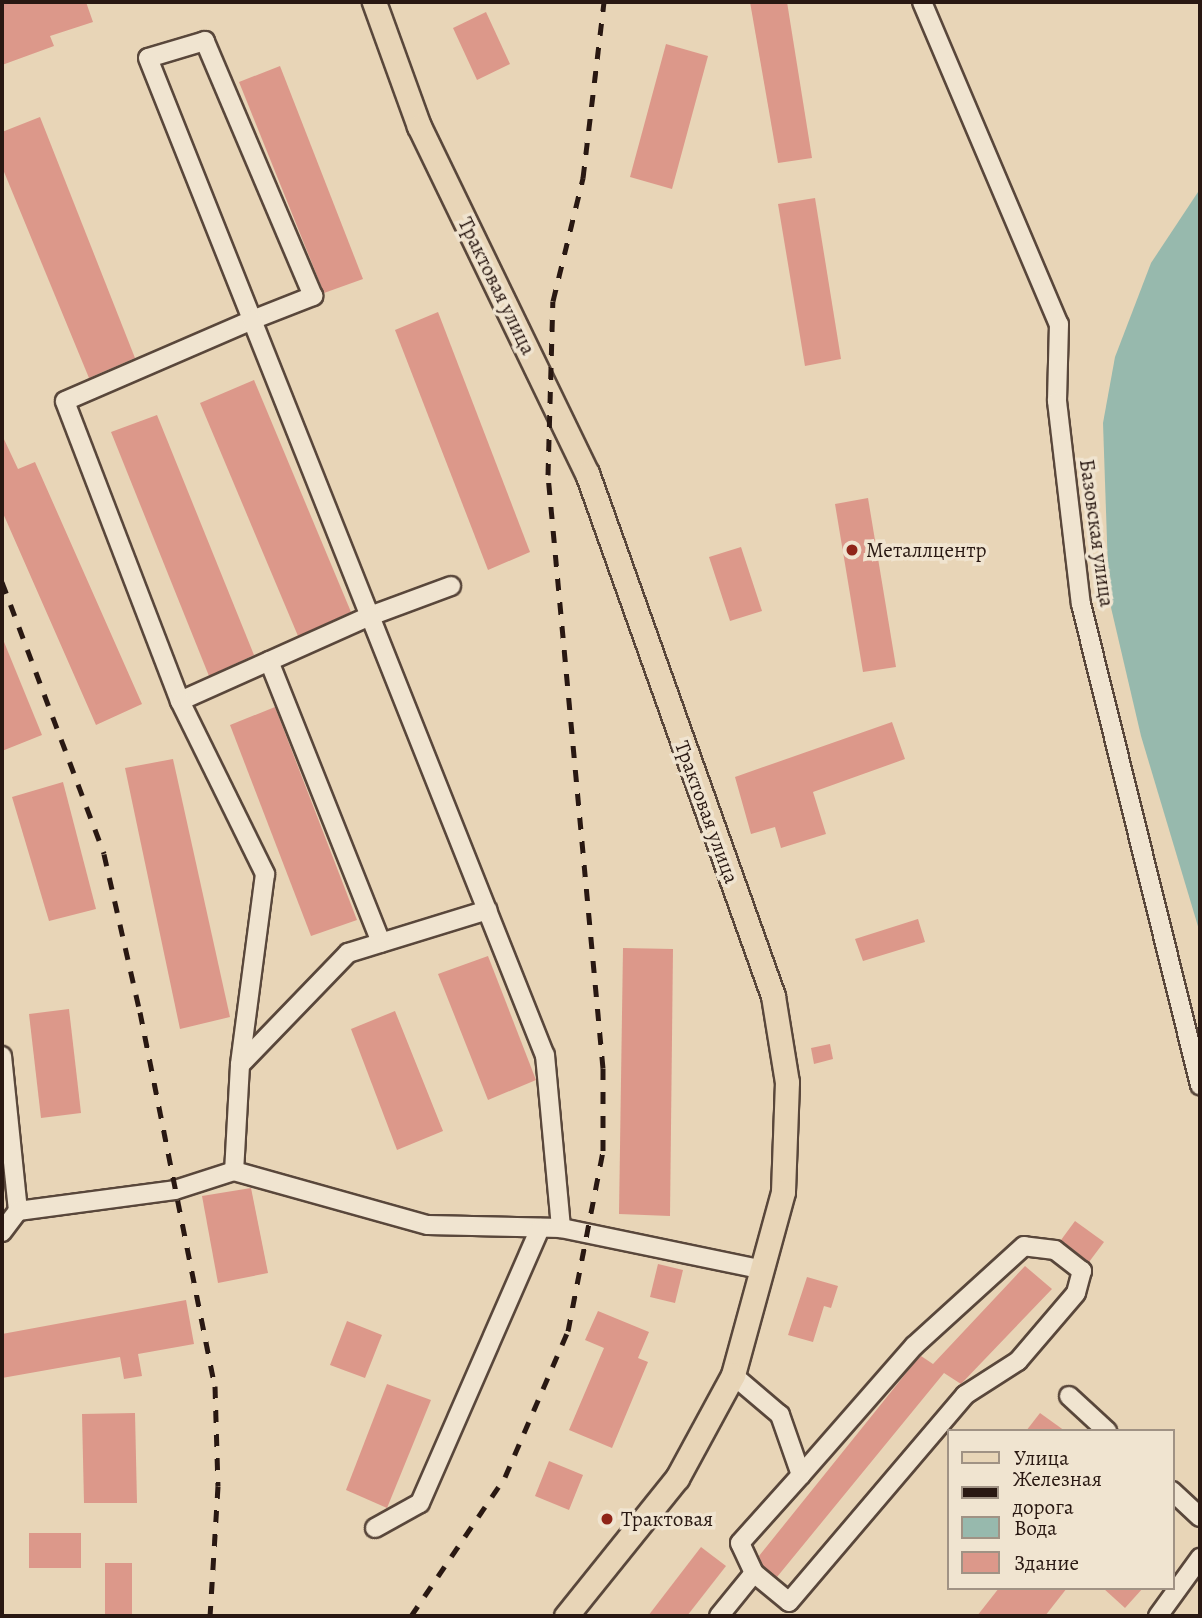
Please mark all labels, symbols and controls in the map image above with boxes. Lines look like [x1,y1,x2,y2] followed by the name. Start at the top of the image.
[453,213,541,359] street label: Трактовая улица
[1074,457,1120,609] street label: Базовская улица
[866,537,987,563] place label: Металлцентр
[844,542,860,558] marker: Металлцентр
[670,737,744,887] street label: Трактовая улица
[946,1429,1174,1590] legend
[1014,1444,1069,1472] text: Улица
[1013,1465,1102,1521] text: Железная дорога
[621,1506,713,1532] place label: Трактовая
[599,1511,615,1527] marker: Трактовая
[1014,1514,1057,1542] text: Вода
[1014,1549,1079,1577] text: Здание

